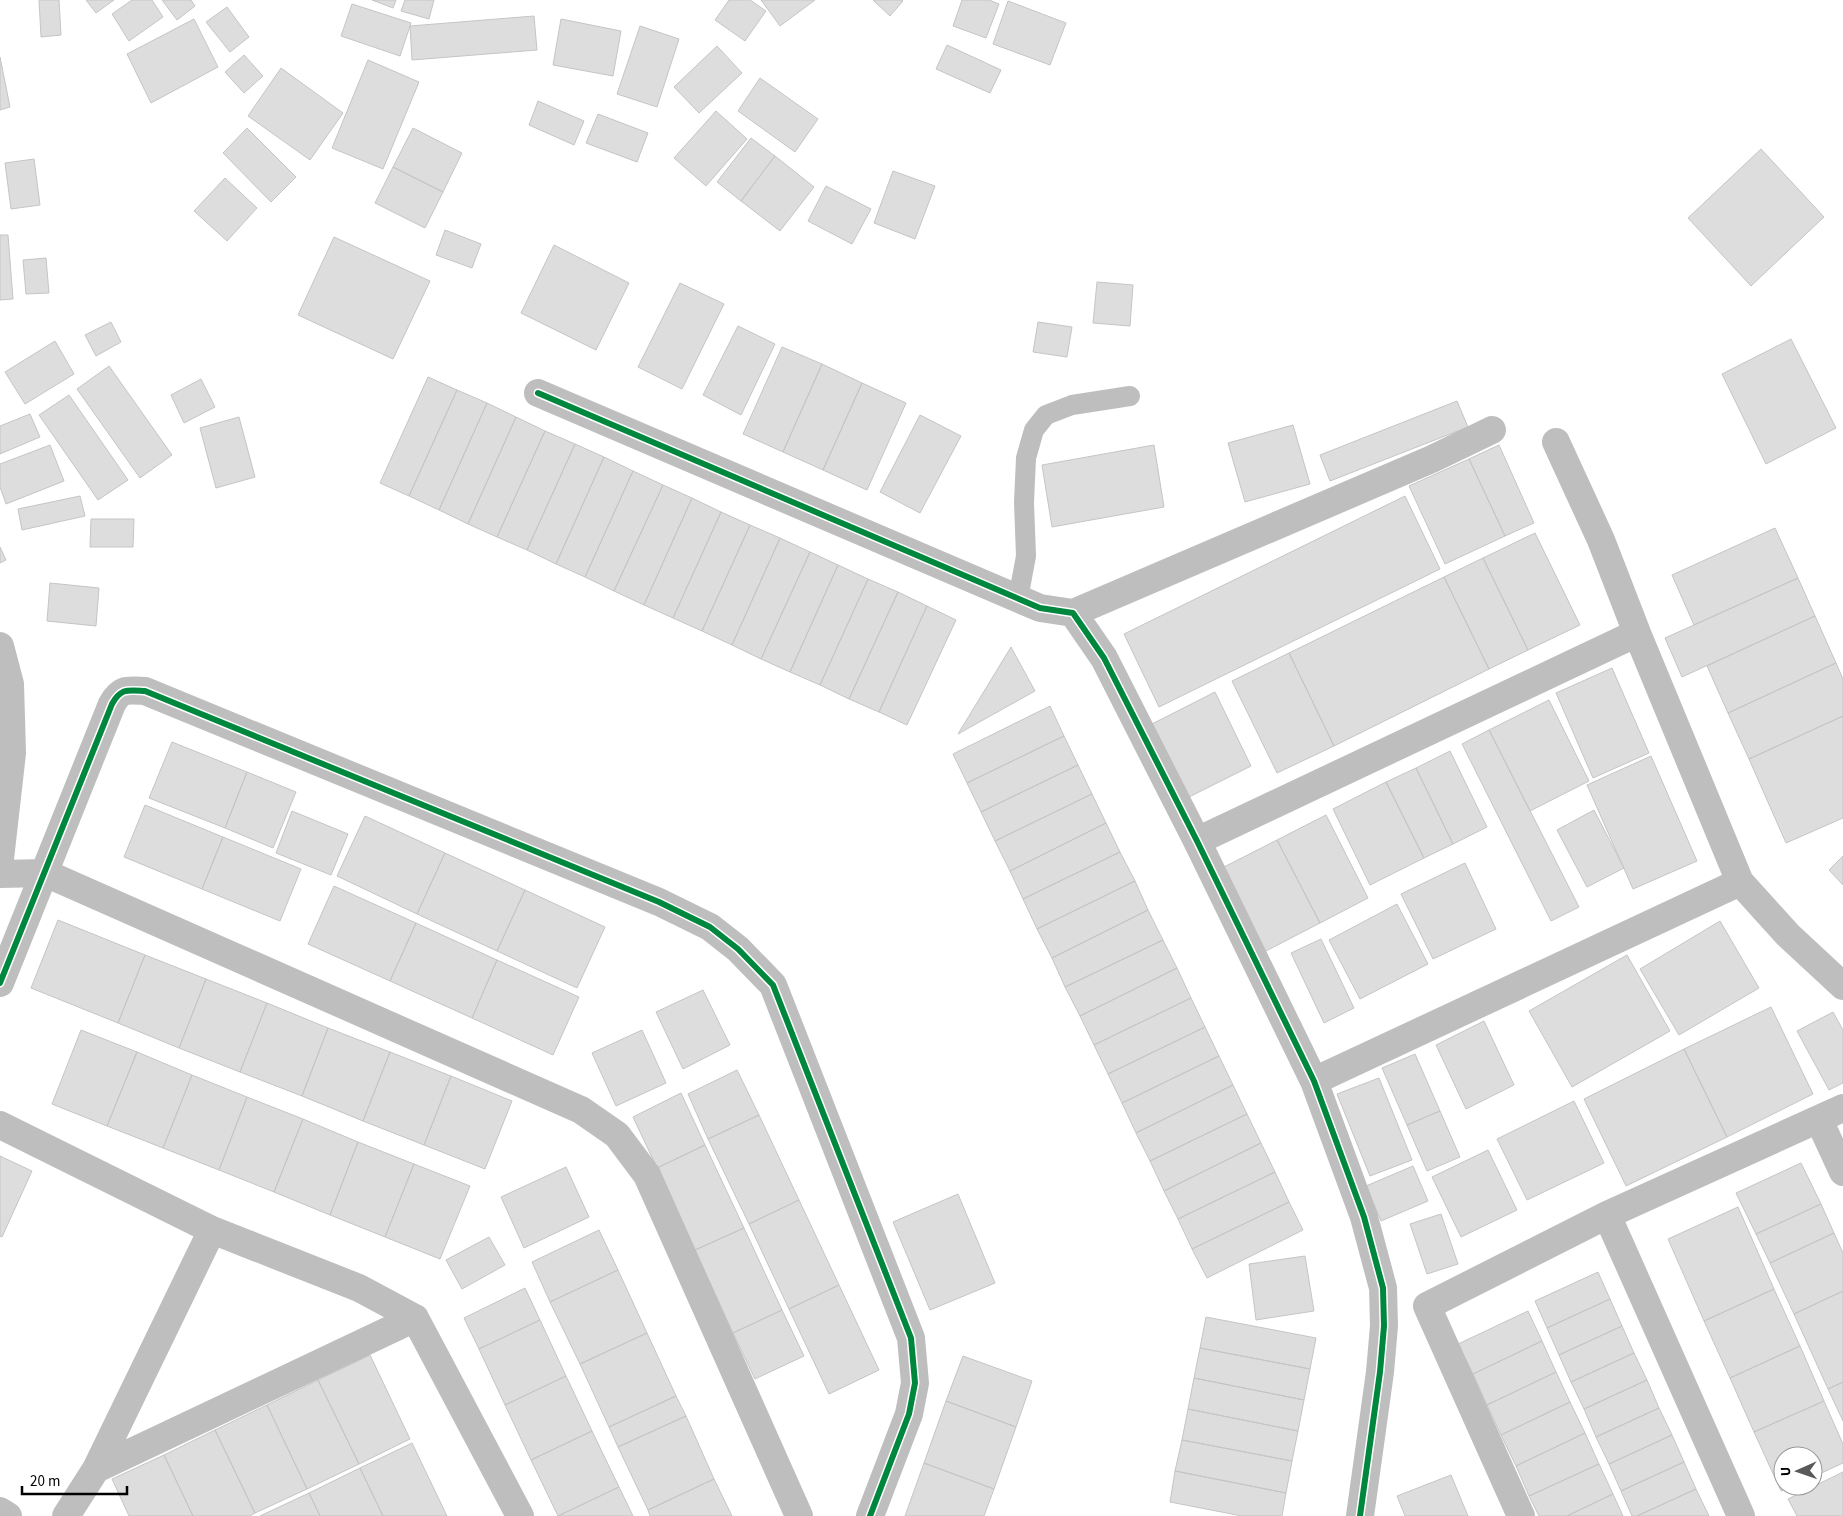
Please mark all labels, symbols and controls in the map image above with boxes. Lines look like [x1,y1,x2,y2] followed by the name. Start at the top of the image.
[1773,1446,1823,1496] north arrow
[22,1464,128,1496] scale bar
[1776,1466,1796,1476] text: U
[30,1471,60,1492] text: 20 m

